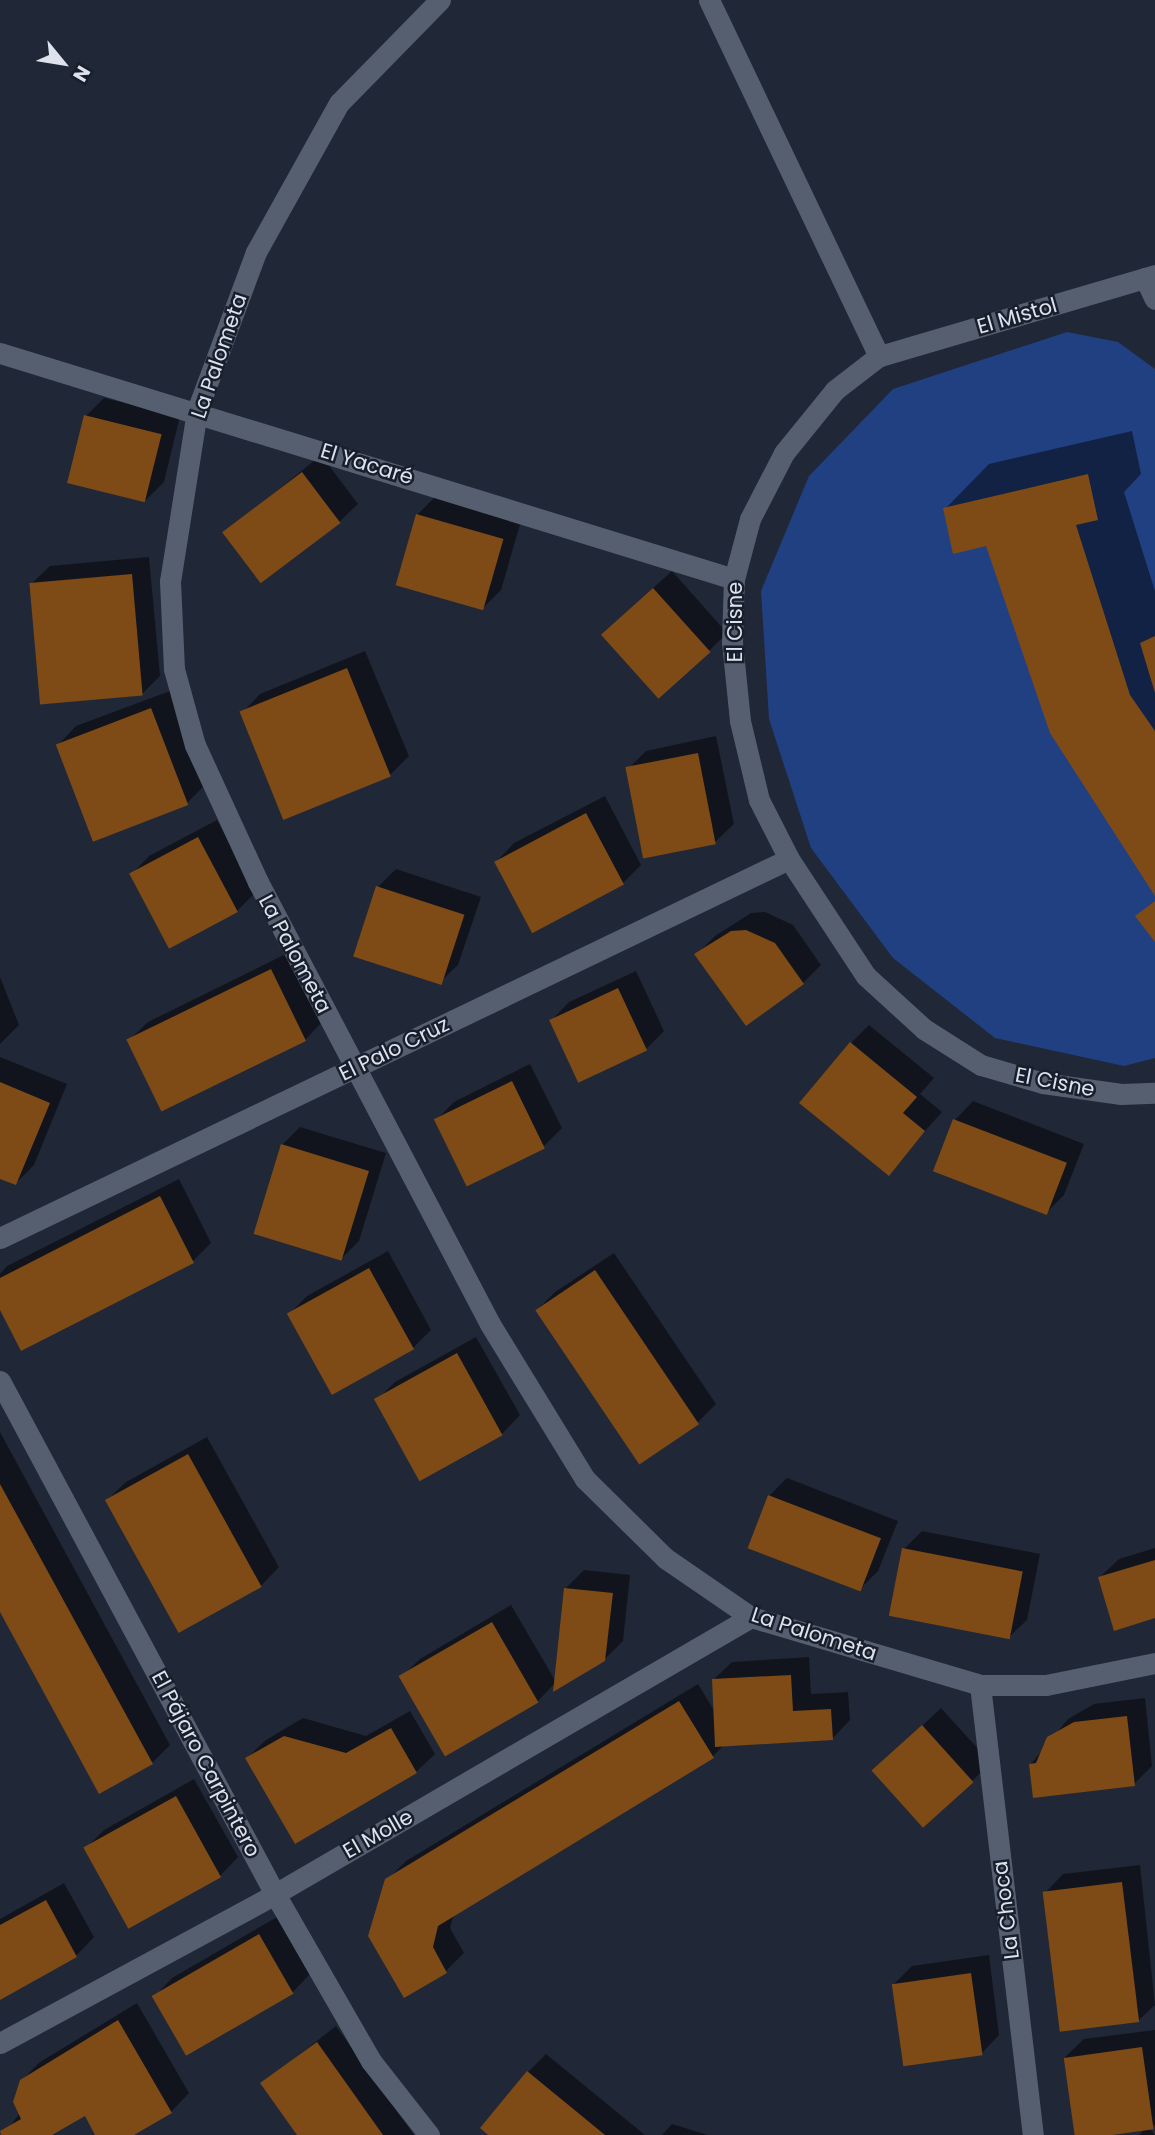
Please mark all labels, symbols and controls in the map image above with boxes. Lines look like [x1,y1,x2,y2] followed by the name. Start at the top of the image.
[28,28,98,98] north arrow
[66,61,97,87] text: N
[186,290,252,422] street label: La Palometa
[974,293,1060,339] street label: El Mistol
[318,438,416,490] street label: El Yacaré
[722,582,748,662] street label: El Cisne
[253,891,337,1017] street label: La Palometa
[335,1012,453,1086] street label: El Palo Cruz
[1013,1062,1097,1102] street label: El Cisne
[748,1602,880,1666] street label: La Palometa
[146,1667,266,1861] street label: El Pájaro Carpintero
[339,1804,417,1864] street label: El Molle
[987,1859,1025,1961] street label: La Choca

